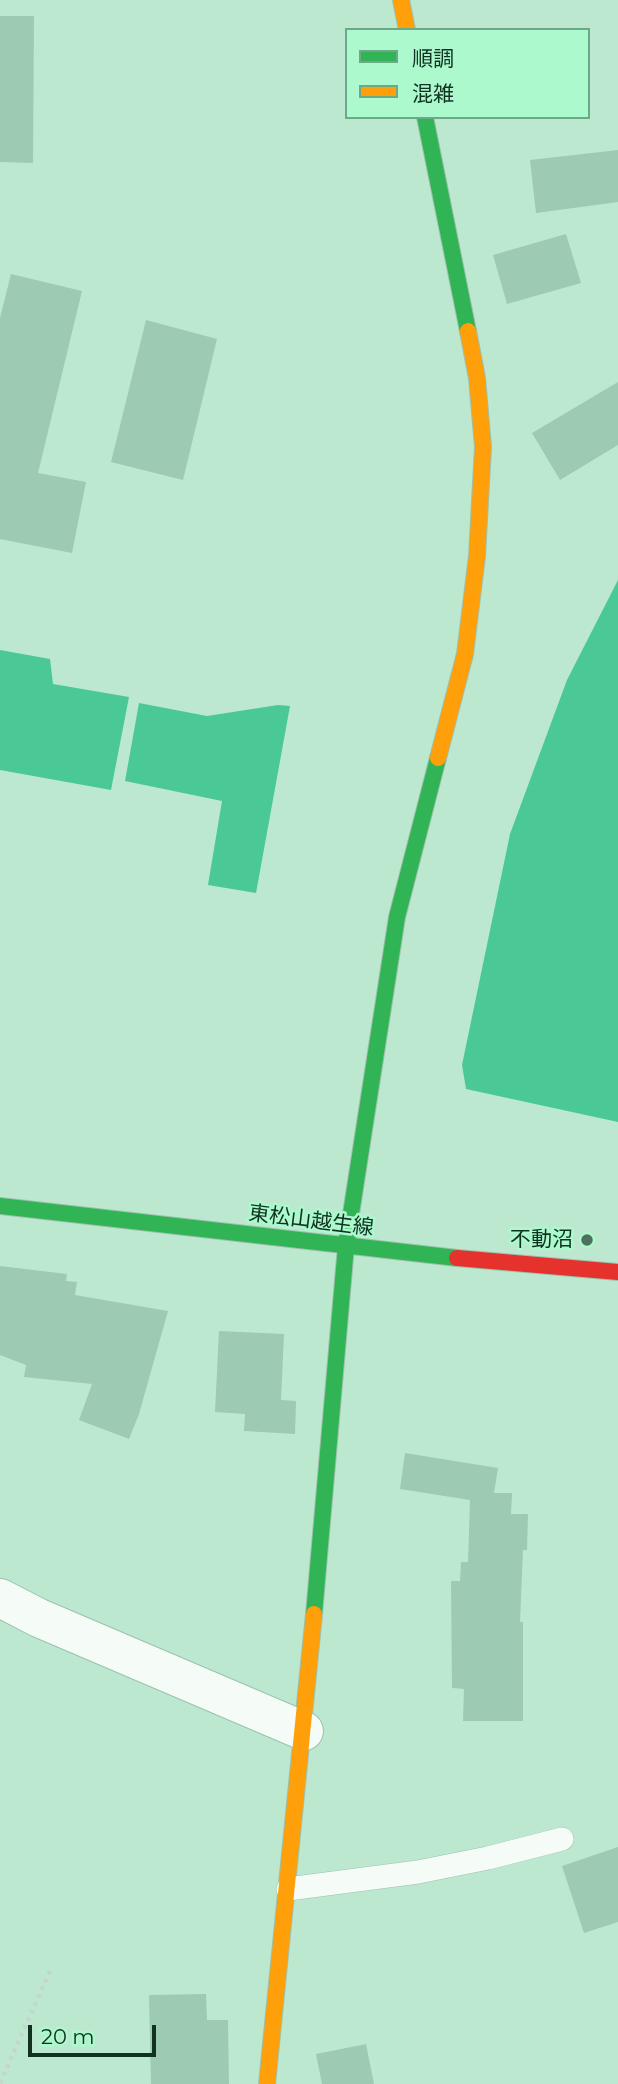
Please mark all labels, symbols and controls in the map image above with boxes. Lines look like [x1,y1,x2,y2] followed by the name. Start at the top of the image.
[345,28,590,119] legend
[412,46,454,71] text: 順調
[412,81,454,106] text: 混雑
[247,1201,375,1241] street label: 東松山越生線
[510,1227,573,1253] place label: 不動沼
[579,1232,595,1248] marker: 不動沼
[32,2010,159,2054] scale bar
[41,2024,95,2049] text: 20 m

